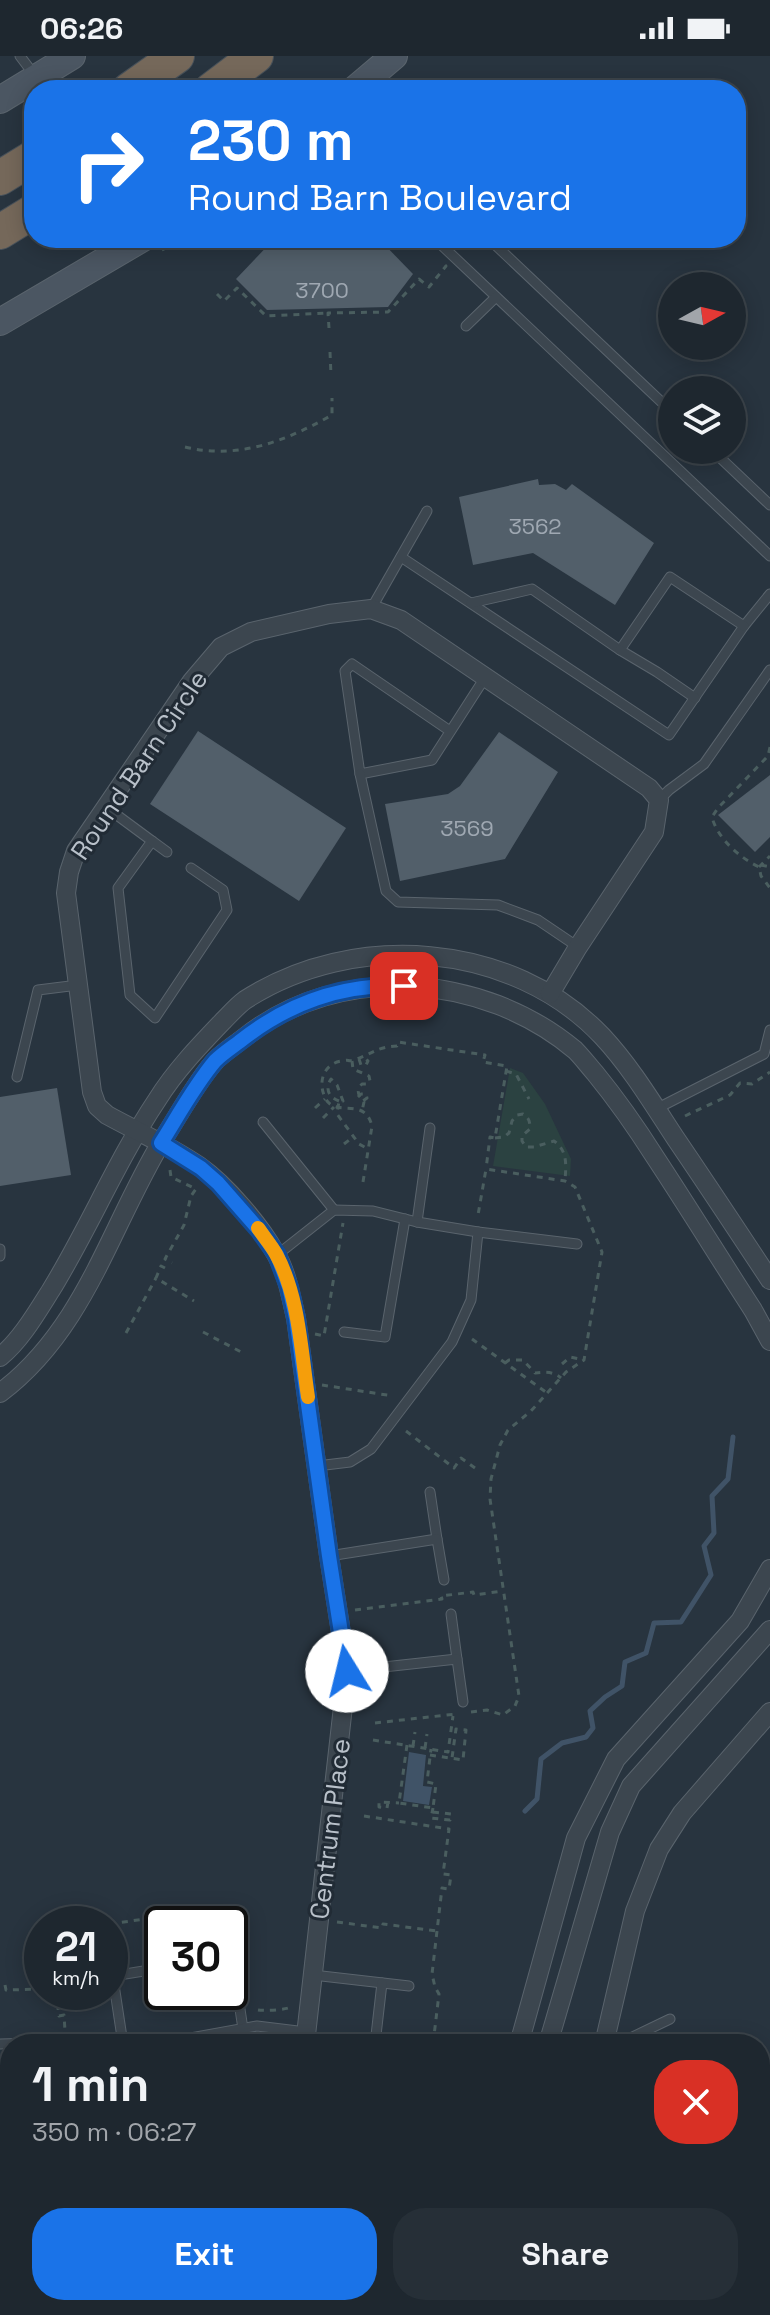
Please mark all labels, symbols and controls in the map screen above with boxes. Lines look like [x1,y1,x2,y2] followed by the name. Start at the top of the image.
[40,9,123,48] text: 06:26
[188,105,354,176] text: 230 m
[56,112,160,216] icon: right
[188,175,572,221] text: Round Barn Boulevard
[658,272,746,360] north arrow
[658,272,746,464] map controls
[295,276,349,304] house number: 3700
[658,376,746,464] button: layers
[508,512,562,540] house number: 3562
[63,663,215,867] street label: Round Barn Circle
[440,814,494,842] house number: 3569
[370,952,438,1020] pin
[382,964,426,1008] icon: arrive
[305,1629,389,1713] position arrow
[302,1737,358,1921] street label: Centrum Place
[144,1906,248,2010] speed limit sign: 30
[55,1922,97,1973] text: 21
[52,1965,100,1991] text: km/h
[32,2054,149,2115] text: 1 min
[654,2060,738,2144] button: close
[32,2115,197,2149] text: 350 m · 06:27
[32,2208,377,2300] button: Exit
[393,2208,738,2300] button: Share

